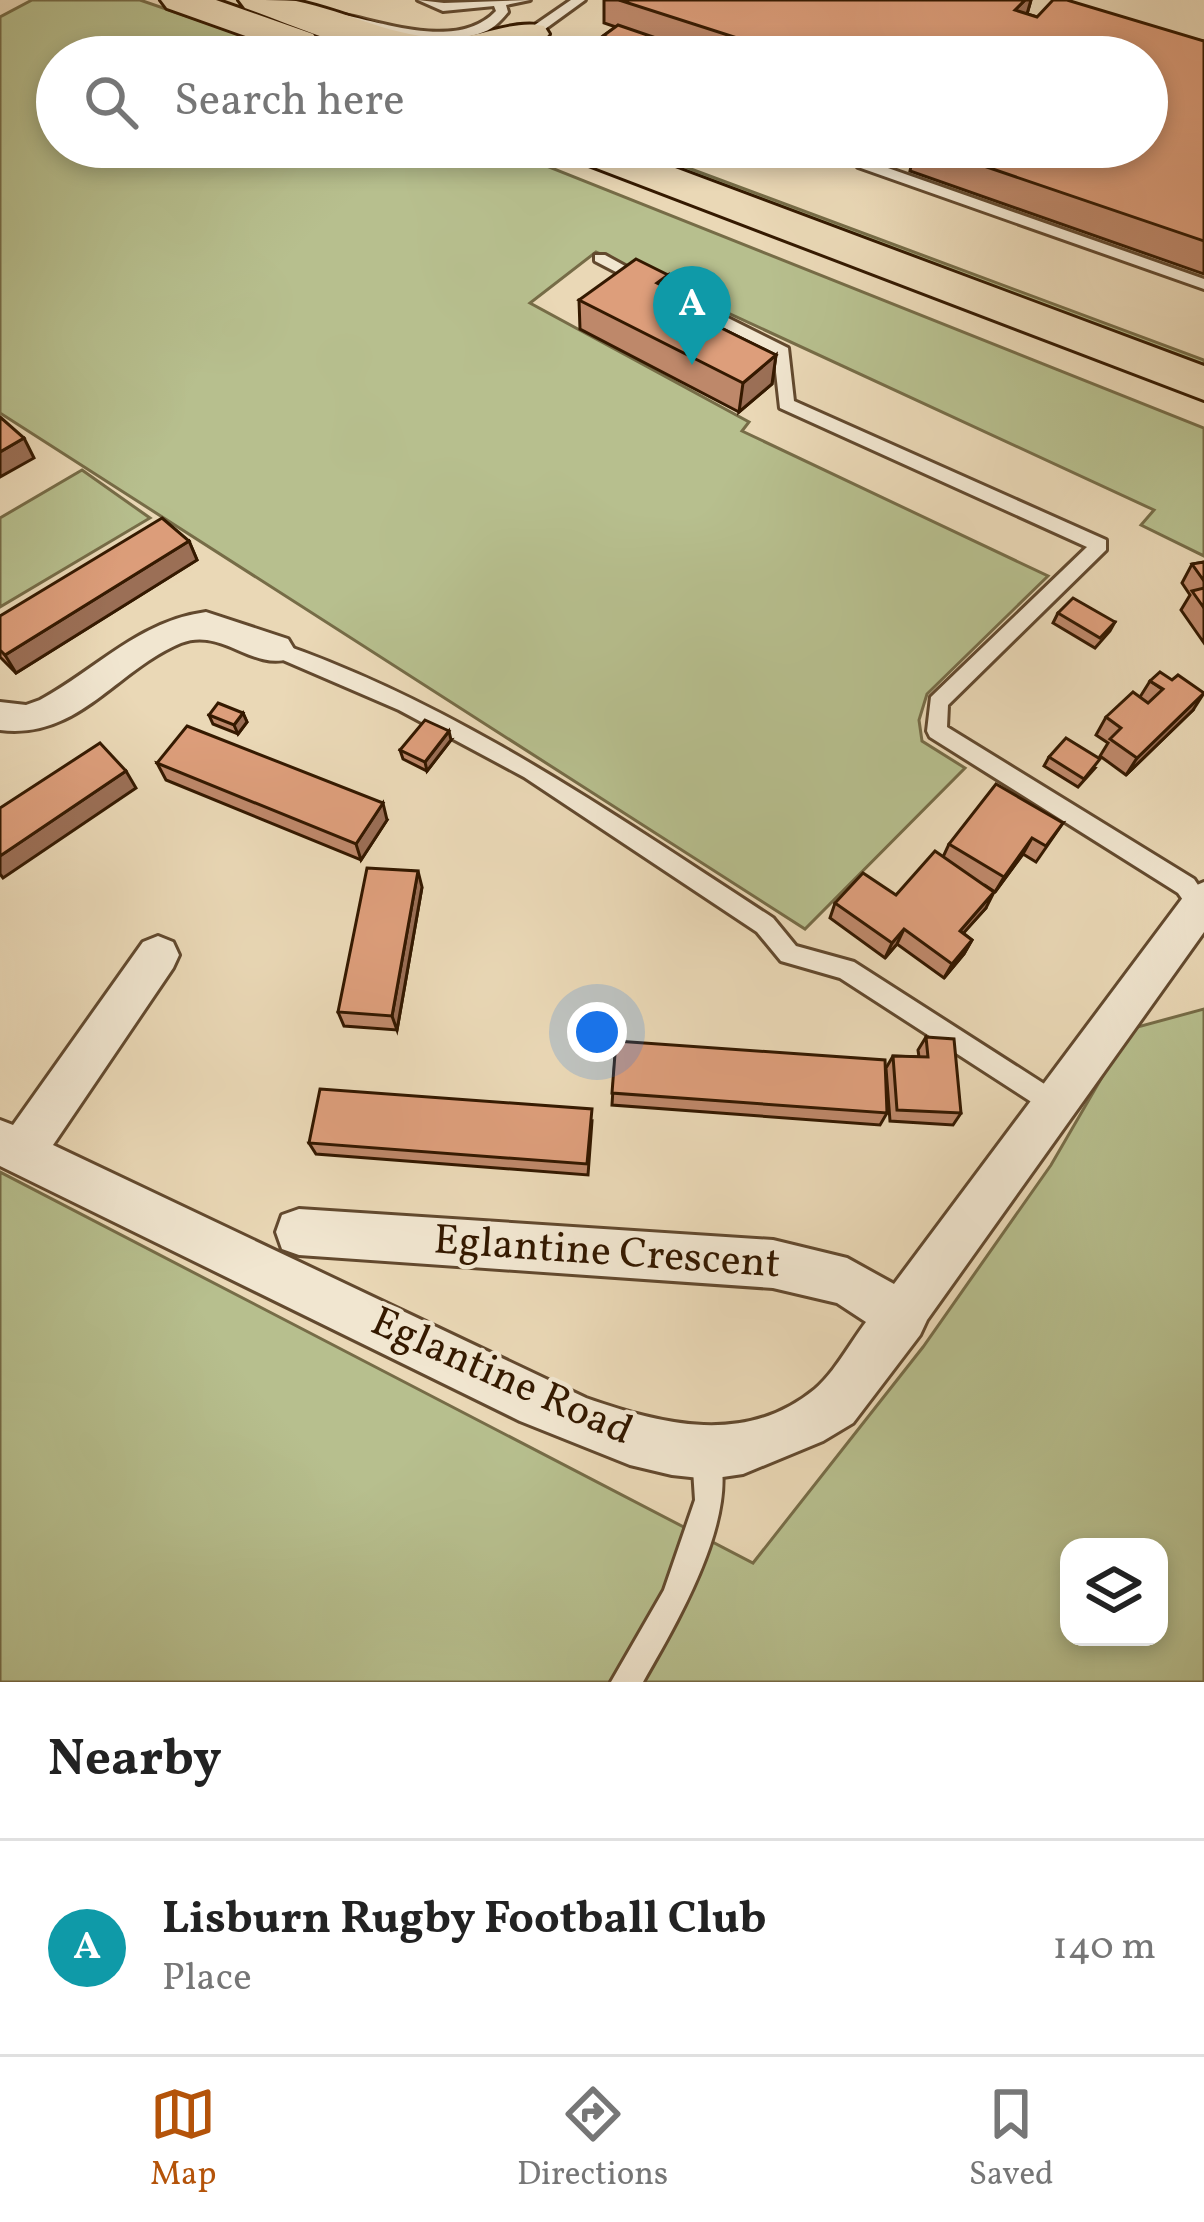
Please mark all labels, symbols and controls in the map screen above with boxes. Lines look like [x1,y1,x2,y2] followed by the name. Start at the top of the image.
[36,36,1168,168] search box
[78,69,144,135] icon: search
[174,71,405,134] text: Search here
[653,266,731,365] pin: A
[567,1002,627,1062] your location
[432,1212,782,1296] street label: Eglantine Crescent
[361,1294,641,1462] street label: Eglantine Road
[1060,1538,1168,1646] map controls
[1060,1538,1168,1646] button: layers
[48,1725,222,1796] text: Nearby
[162,1889,766,1952] text: Lisburn Rugby Football Club
[73,1921,101,1975] text: A
[1053,1921,1156,1975] text: 140 m
[162,1952,252,2006] text: Place
[150,2081,216,2199] tab: Map
[517,2081,668,2199] tab: Directions
[969,2081,1054,2199] tab: Saved

